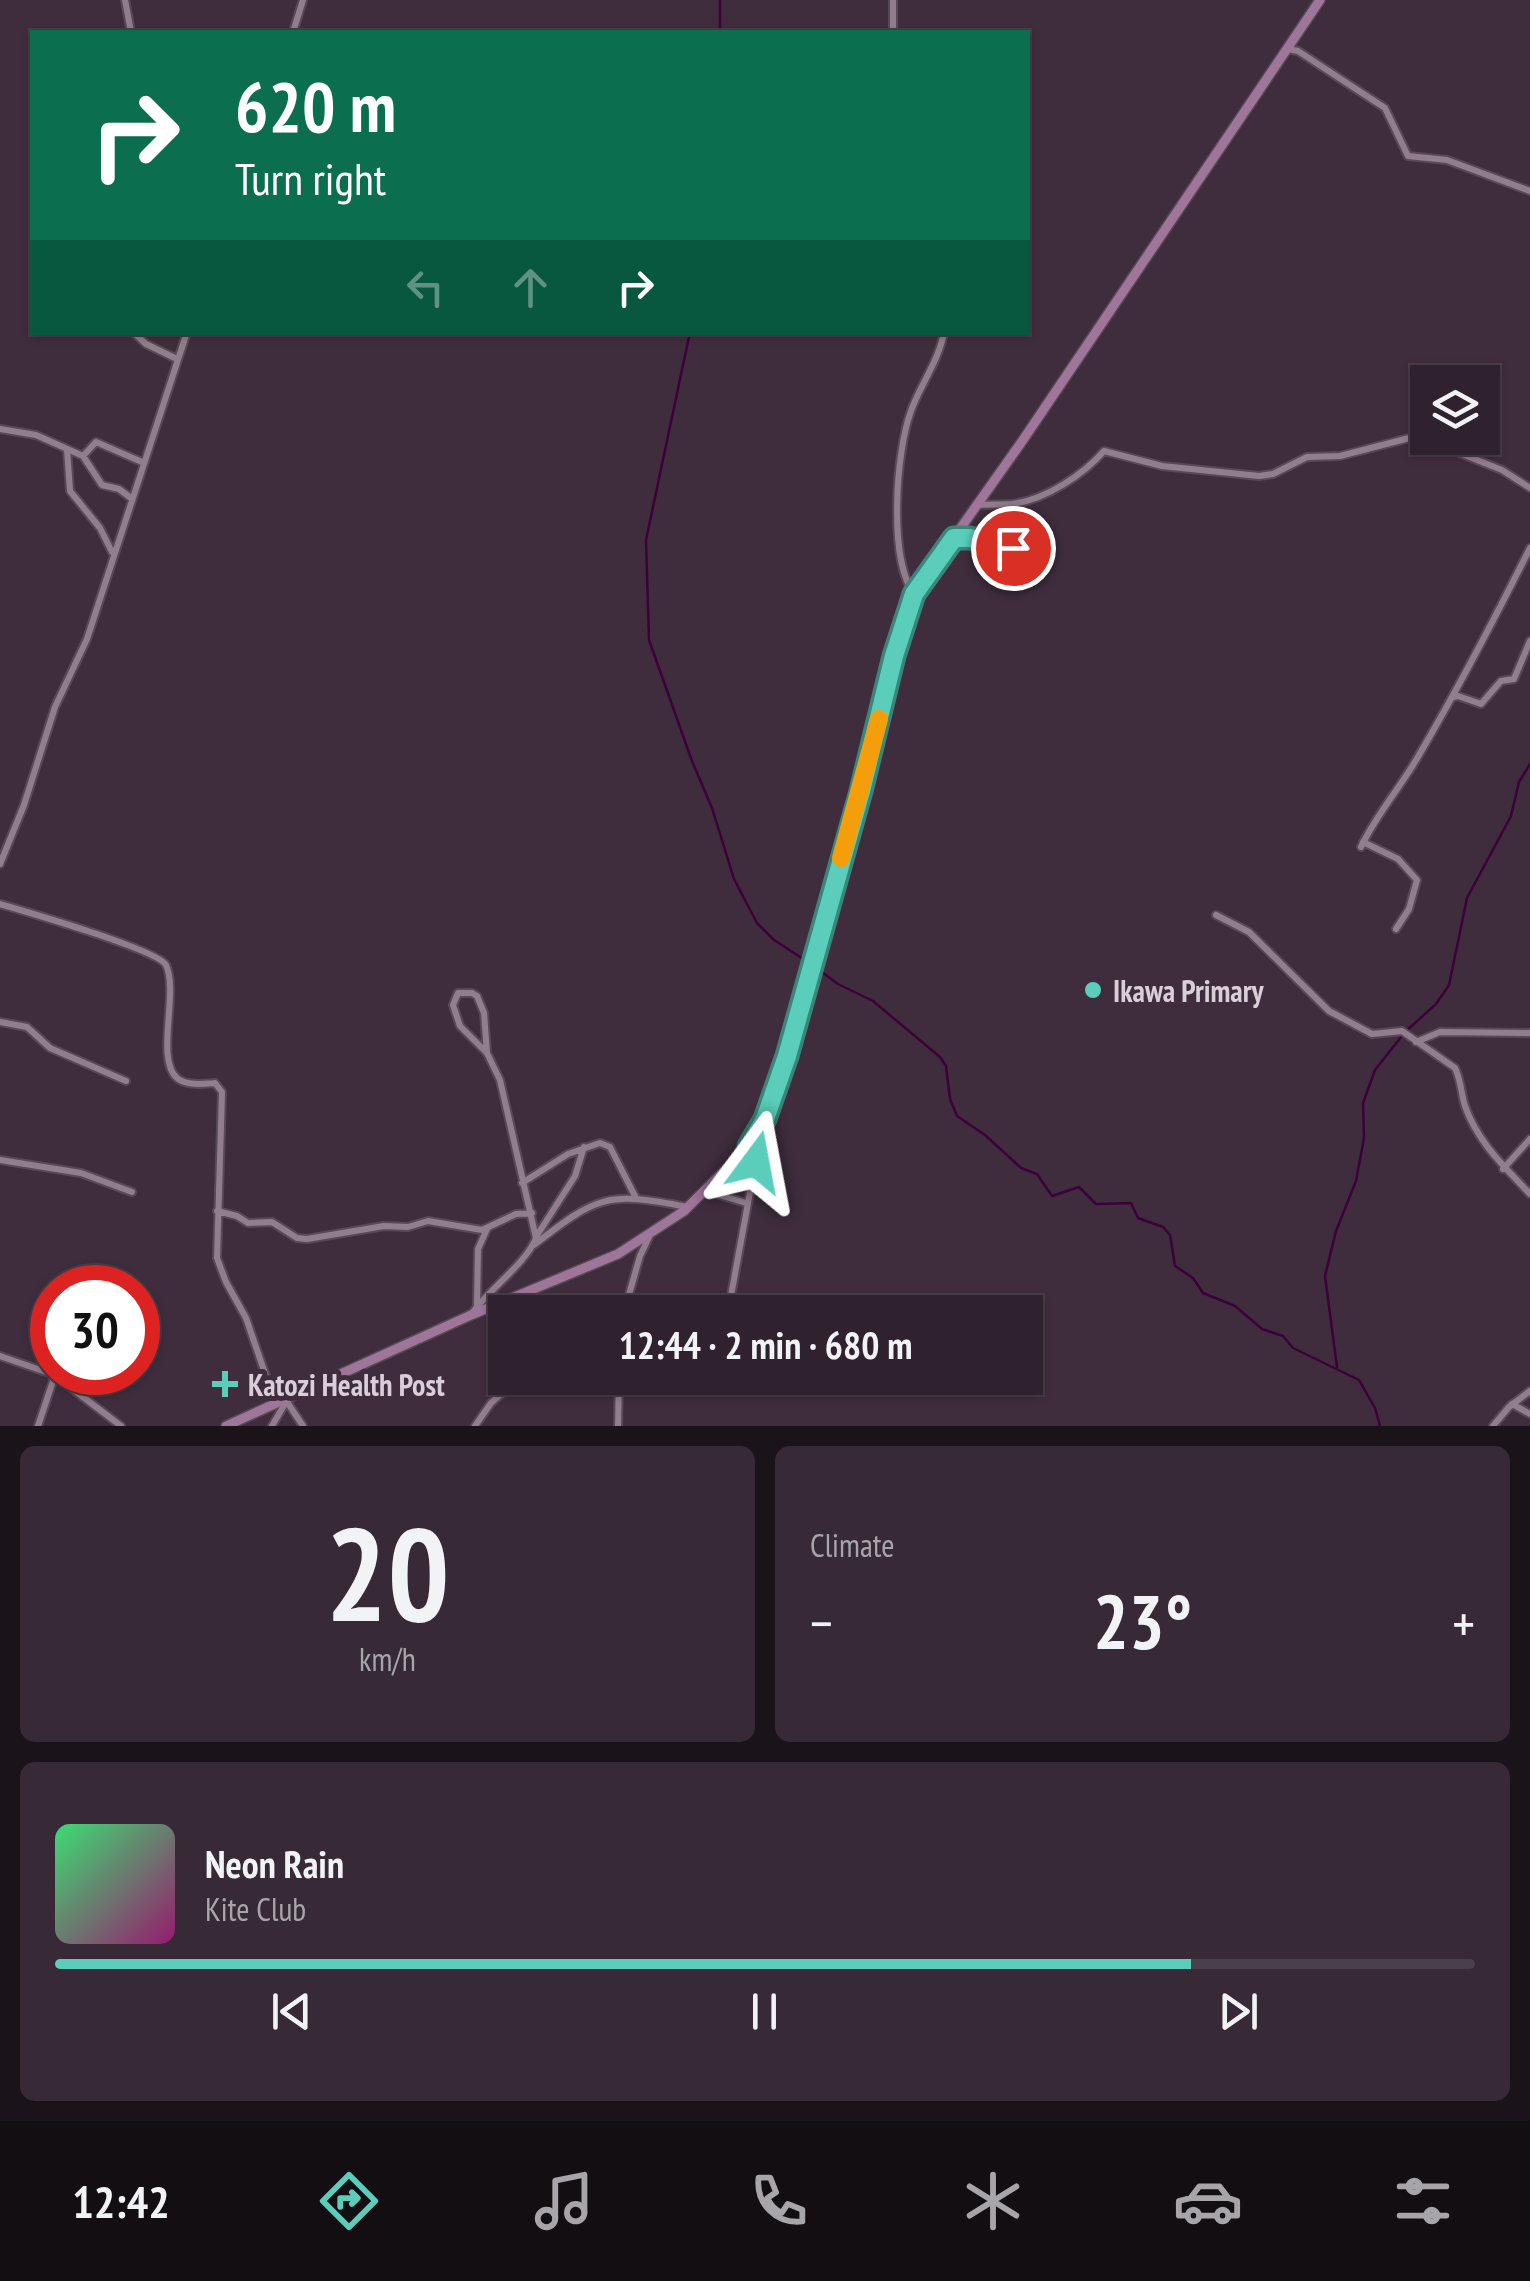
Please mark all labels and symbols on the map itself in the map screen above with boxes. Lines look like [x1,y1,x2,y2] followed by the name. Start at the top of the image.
[971,506,1056,591] pin
[1113,971,1265,1010] place label: Ikawa Primary
[1082,979,1104,1001] marker: Ikawa Primary
[704,1110,808,1214] position arrow
[30,1265,160,1395] speed limit sign: 30
[248,1365,445,1404] place label: Katozi Health Post
[212,1371,238,1397] marker: Katozi Health Post

